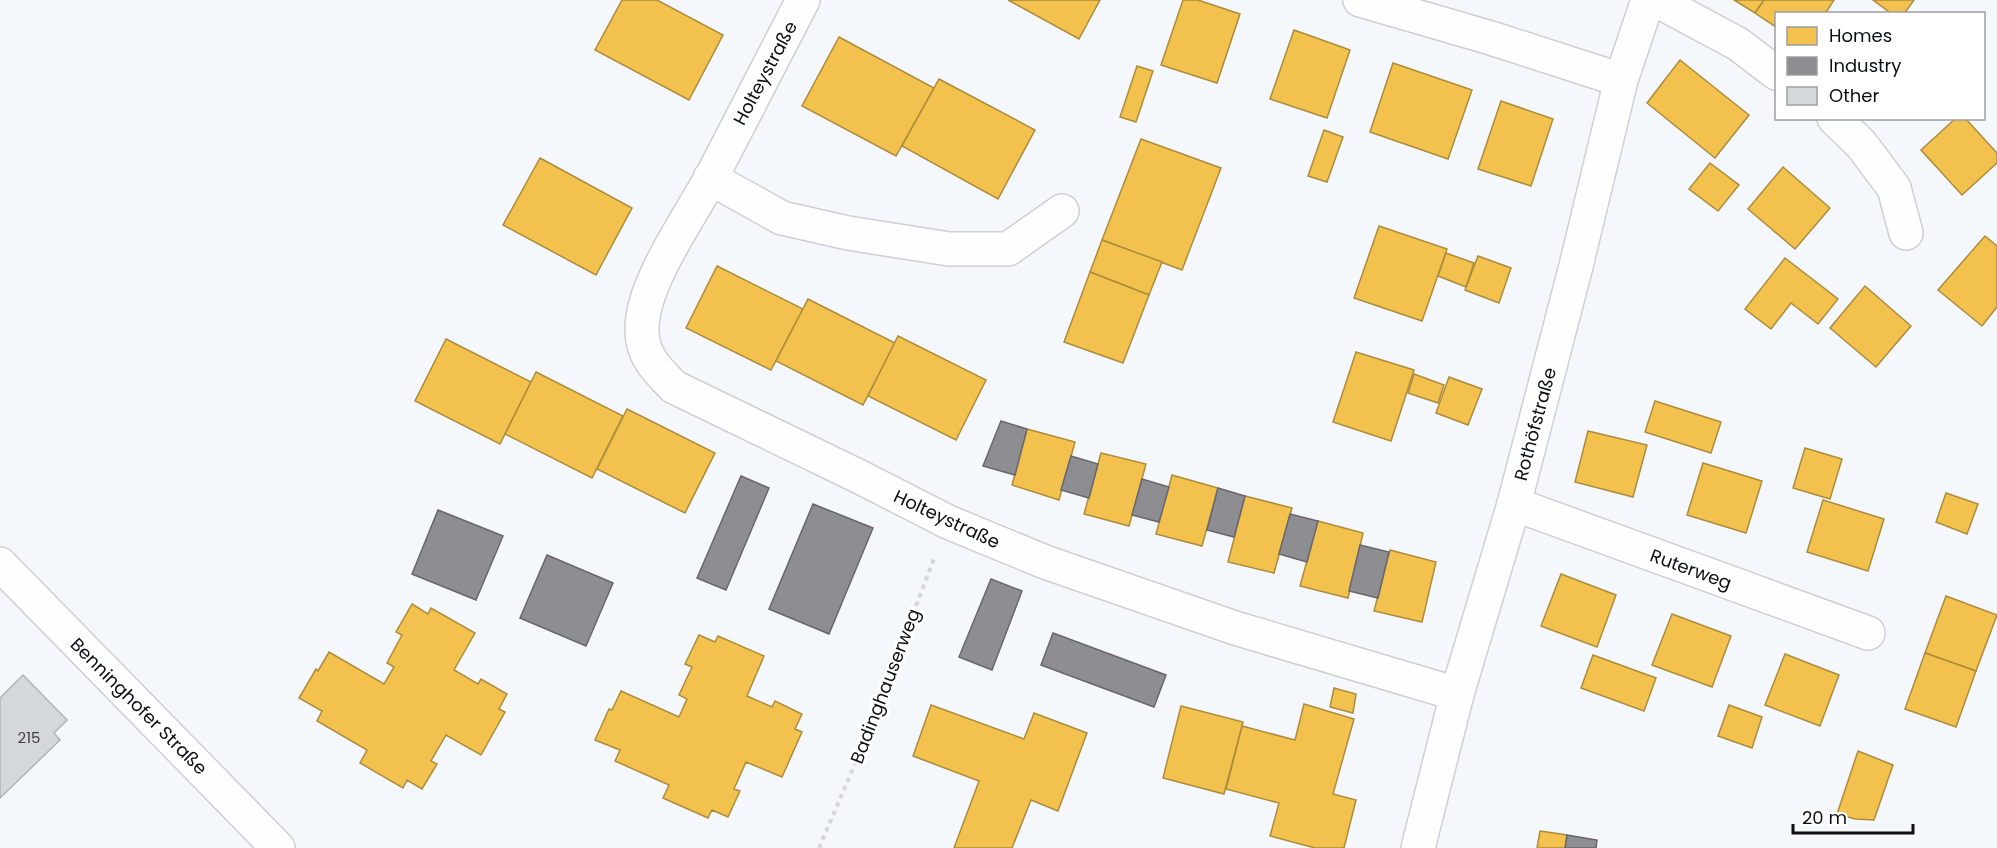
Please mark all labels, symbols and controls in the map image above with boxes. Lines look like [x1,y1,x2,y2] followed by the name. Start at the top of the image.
[1775,12,1985,120] legend
[727,17,803,129] street label: Holteystraße
[1829,23,1892,48] text: Homes
[1829,53,1901,78] text: Industry
[1829,83,1879,108] text: Other
[1508,365,1562,483] street label: Rothöfstraße
[890,483,1004,555] street label: Holteystraße
[1647,543,1735,595] street label: Ruterweg
[844,605,926,767] street label: Badinghauserweg
[65,632,213,780] street label: Benninghofer Straße
[18,727,40,748] house number: 215
[1793,797,1913,835] scale bar
[1802,805,1847,830] text: 20 m

